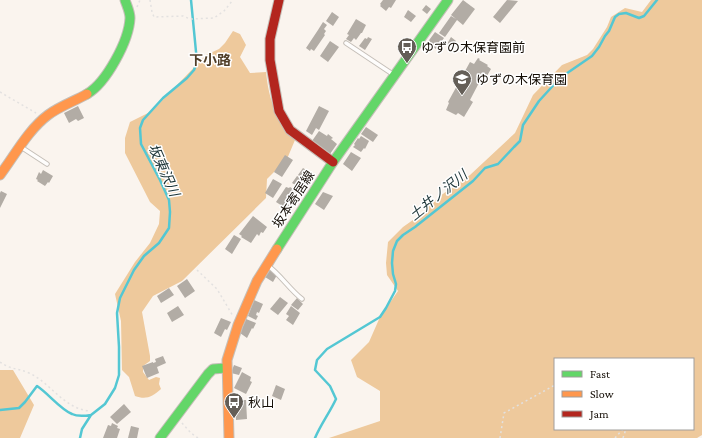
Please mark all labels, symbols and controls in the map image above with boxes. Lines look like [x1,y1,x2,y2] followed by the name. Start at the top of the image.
[396,36,418,64] bus stop icon: ゆずの木保育園前
[421,40,525,55] place label: ゆずの木保育園前
[189,52,231,68] district label: 下小路
[451,68,473,96] school or university icon: ゆずの木保育園
[476,72,567,87] place label: ゆずの木保育園
[145,141,184,201] water label: 坂東沢川
[406,165,472,223] water label: 土井ノ沢川
[269,168,317,231] street label: 坂本寄居線
[554,358,694,430] legend
[590,367,611,381] text: Fast
[590,387,614,401] text: Slow
[223,391,245,419] bus stop icon: 秋山
[248,395,274,410] place label: 秋山
[589,407,609,421] text: Jam

